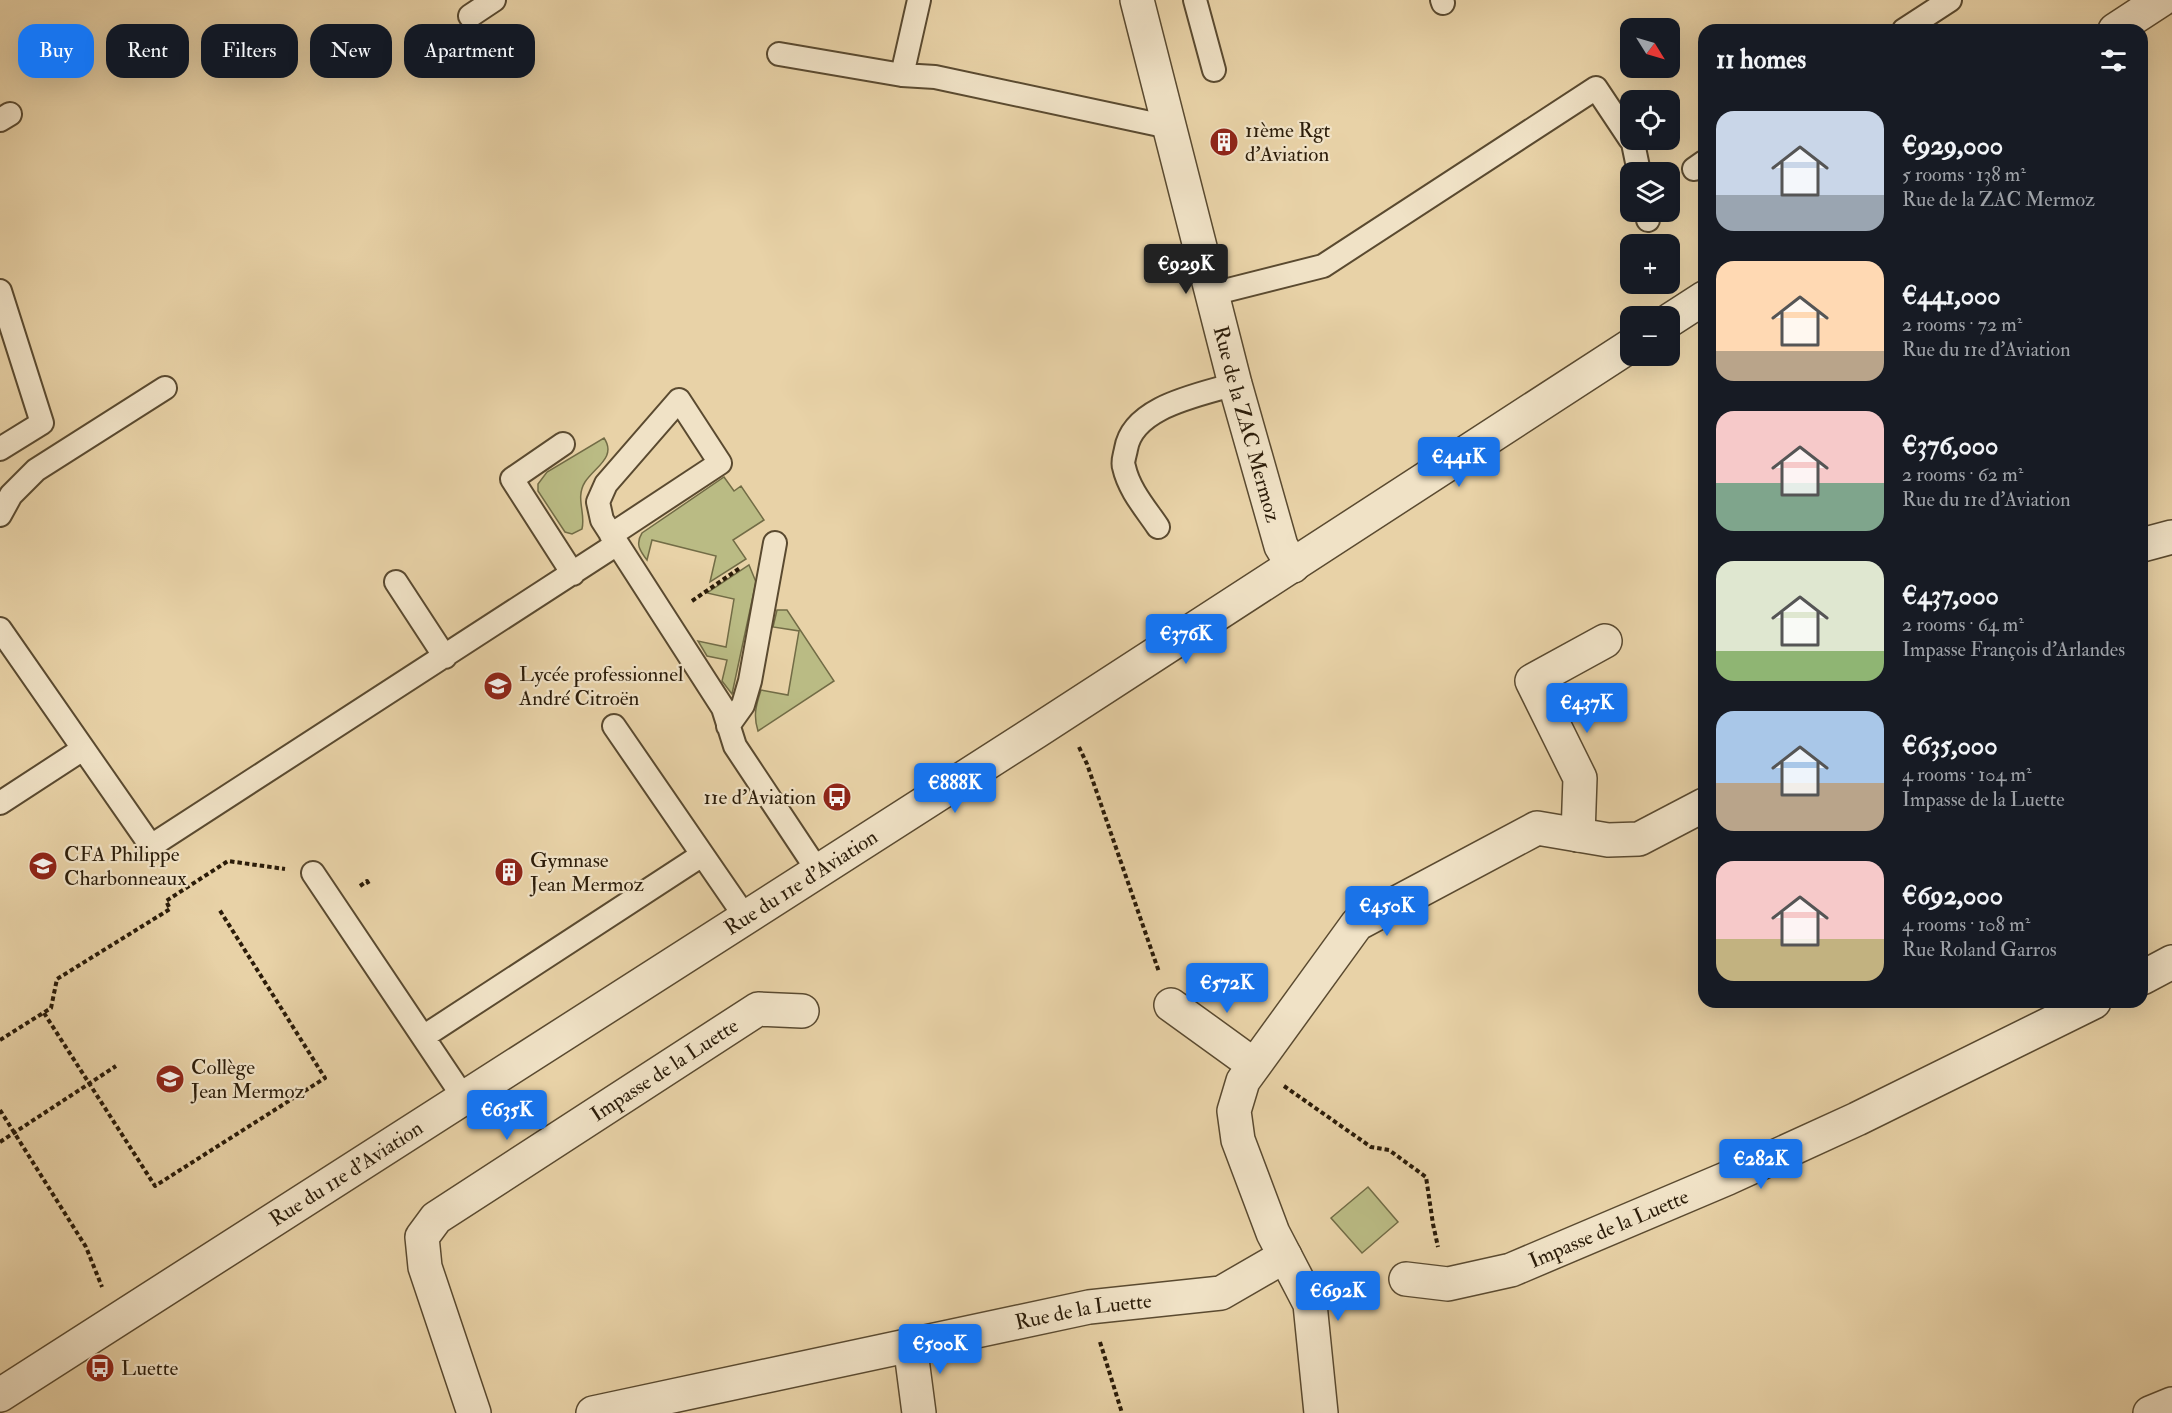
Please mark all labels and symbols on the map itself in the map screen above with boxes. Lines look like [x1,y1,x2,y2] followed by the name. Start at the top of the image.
[1620,18,1680,78] north arrow
[1245,117,1331,168] place label: 11ème Rgt d'Aviation
[1208,126,1240,158] building icon: 11ème Rgt d'Aviation
[1144,244,1228,295] pin: €929K
[1207,323,1287,525] street label: Rue de la ZAC Mermoz
[1417,437,1501,488] pin: €441K
[1144,614,1228,665] pin: €376K
[518,661,684,712] place label: Lycée professionnel André Citroën
[482,670,514,702] school or university icon: Lycée professionnel André Citroën
[1545,683,1629,734] pin: €437K
[913,763,997,814] pin: €888K
[821,781,853,813] bus stop icon: 11e d'Aviation
[704,784,816,811] place label: 11e d'Aviation
[719,823,883,942] street label: Rue du 11e d'Aviation
[64,841,187,892] place label: CFA Philippe Charbonneaux
[529,847,644,898] place label: Gymnase Jean Mermoz
[27,850,59,882] school or university icon: CFA Philippe Charbonneaux
[493,856,525,888] building icon: Gymnase Jean Mermoz
[1345,886,1429,937] pin: €450K
[1185,963,1269,1014] pin: €572K
[586,1012,744,1128] street label: Impasse de la Luette
[190,1054,305,1105] place label: Collège Jean Mermoz
[154,1063,186,1095] school or university icon: Collège Jean Mermoz
[465,1090,549,1141] pin: €635K
[265,1115,428,1233] street label: Rue du 11e d'Aviation
[1719,1139,1803,1190] pin: €282K
[1525,1183,1693,1275] street label: Impasse de la Luette
[1296,1271,1380,1322] pin: €692K
[1013,1287,1153,1336] street label: Rue de la Luette
[898,1324,982,1375] pin: €500K
[84,1352,116,1384] bus stop icon: Luette
[121,1355,178,1382] place label: Luette

